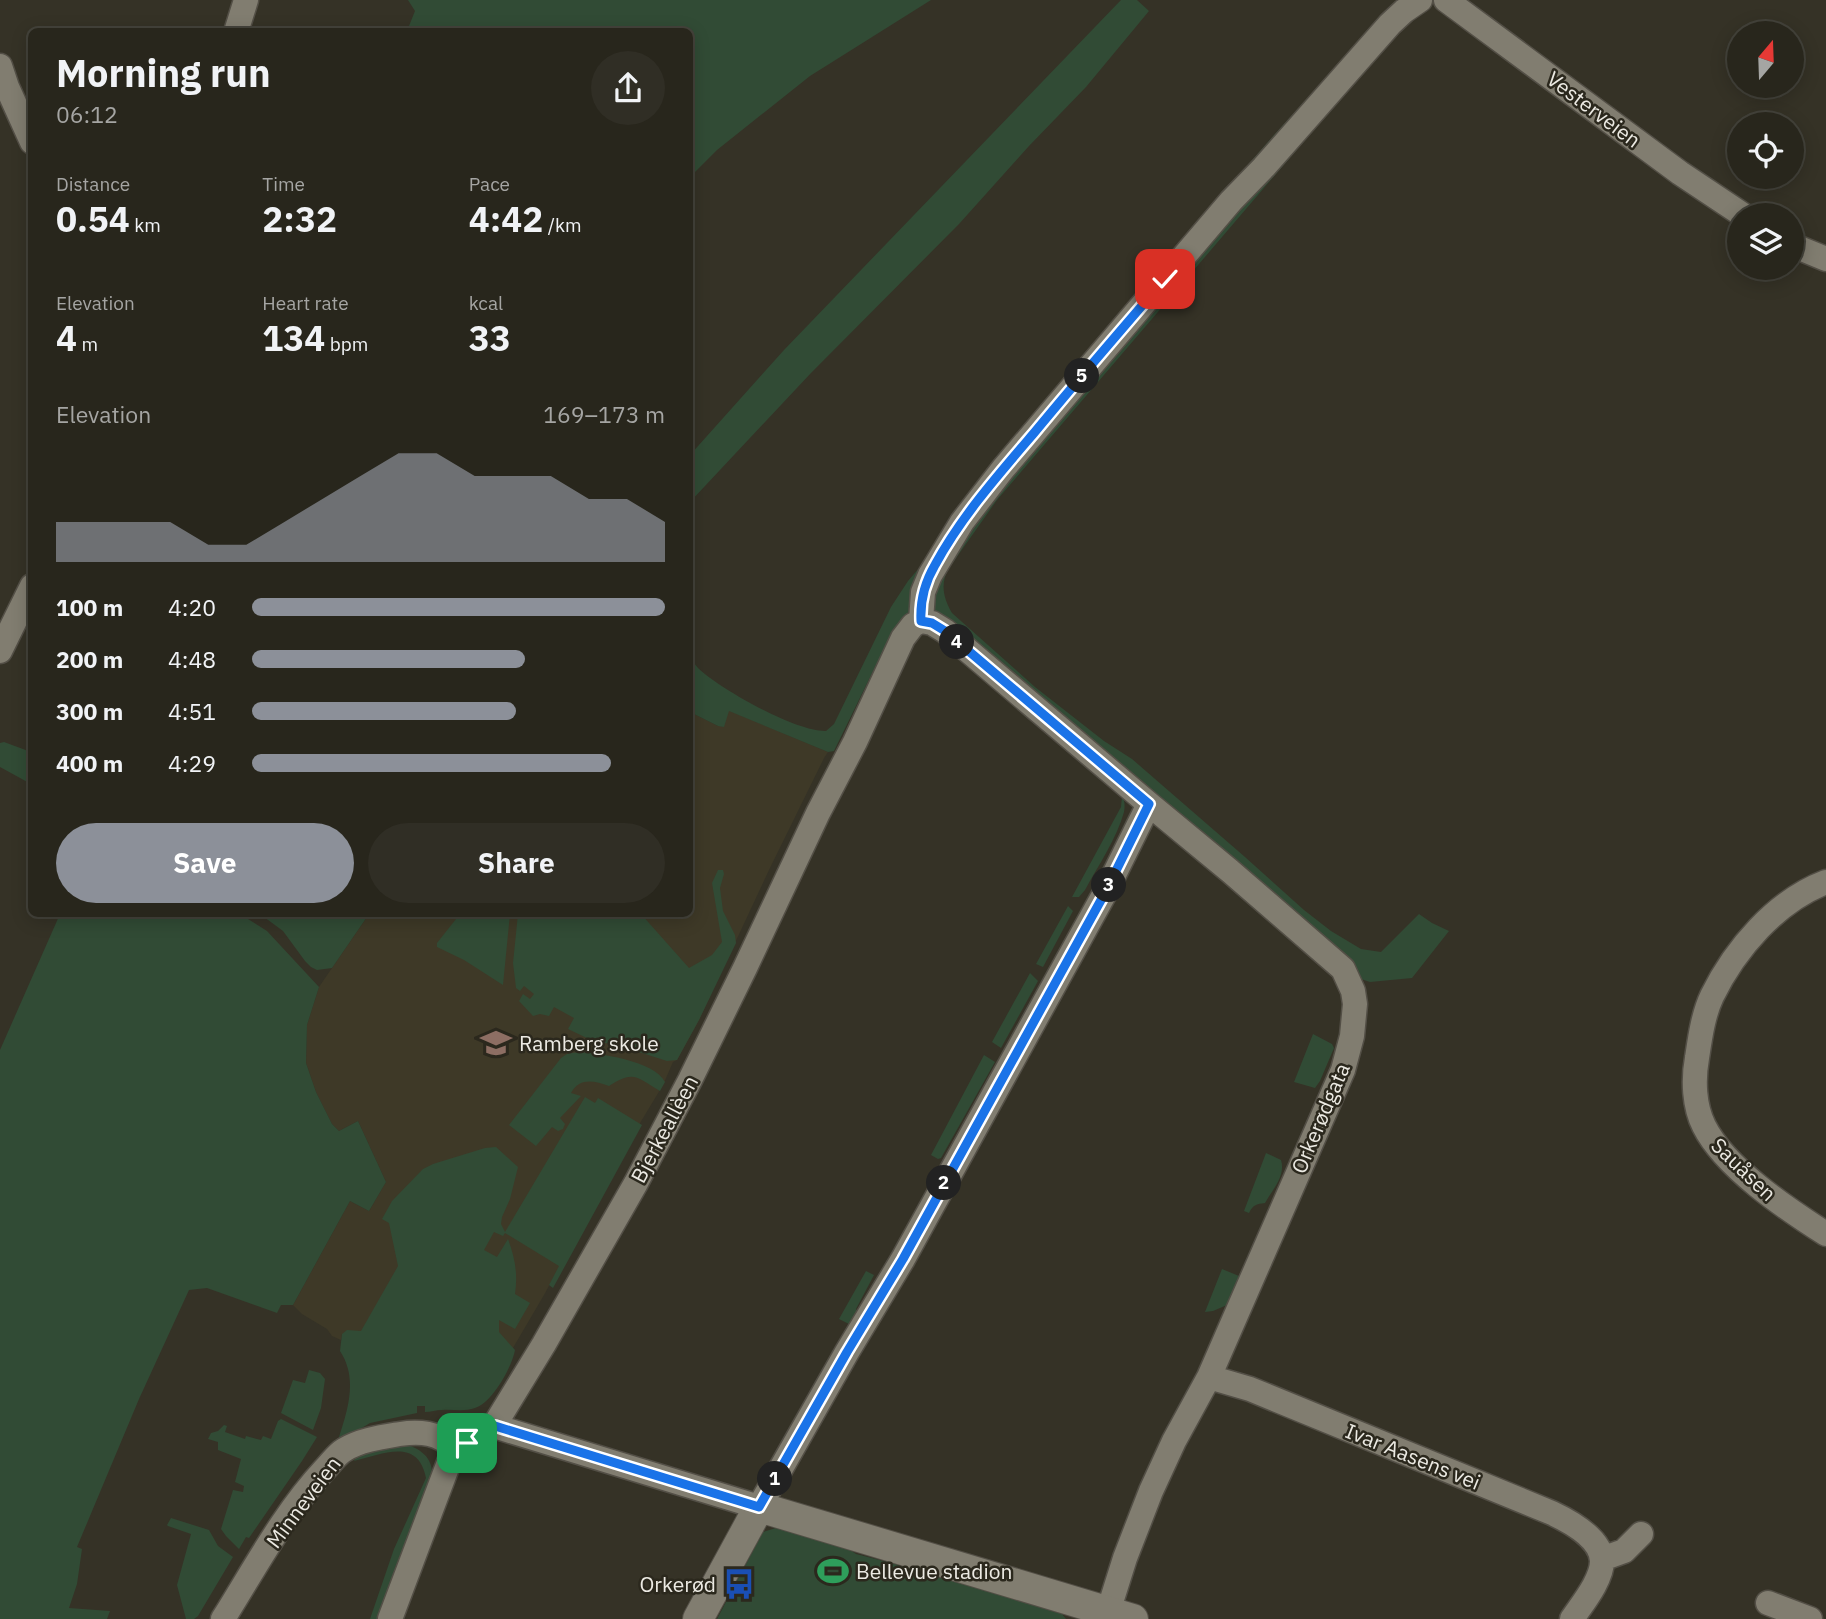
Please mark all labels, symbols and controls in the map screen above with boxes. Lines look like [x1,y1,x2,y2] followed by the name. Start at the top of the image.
[1727,21,1804,98] north arrow
[1727,21,1804,280] map controls
[56,48,271,97] text: Morning run
[591,51,665,125] button: share
[1541,64,1647,154] street label: Vesterveien
[56,99,118,129] text: 06:12
[1727,112,1804,189] button: locate
[56,172,130,196] text: Distance
[262,172,305,196] text: Time
[469,172,510,196] text: Pace
[56,196,130,242] text: 0.54
[262,196,337,242] text: 2:32
[469,196,543,242] text: 4:42
[1727,203,1804,280] button: layers
[130,213,161,237] text: km
[543,213,582,237] text: /km
[1135,249,1195,309] pin
[1146,260,1184,298] icon: check
[56,291,135,315] text: Elevation
[262,291,349,315] text: Heart rate
[469,291,503,315] text: kcal
[56,315,77,361] text: 4
[262,315,325,361] text: 134
[469,315,511,361] text: 33
[77,332,98,356] text: m
[325,332,368,356] text: bpm
[1064,358,1100,394] pin: 5
[1076,363,1087,387] text: 5
[56,399,151,429] text: Elevation
[543,399,665,429] text: 169–173 m
[56,592,123,622] text: 100 m
[168,592,216,622] text: 4:20
[940,624,974,660] pin: 4
[951,629,962,653] text: 4
[56,644,123,674] text: 200 m
[168,644,216,674] text: 4:48
[56,696,123,726] text: 300 m
[168,696,216,726] text: 4:51
[56,748,123,778] text: 400 m
[168,748,216,778] text: 4:29
[56,823,354,903] button: Save
[368,823,665,903] button: Share
[1092,868,1126,903] pin: 3
[1103,872,1114,896] text: 3
[479,1026,513,1060] school or university icon: Ramberg skole
[519,1029,659,1057] place label: Ramberg skole
[1284,1059,1356,1177] street label: Orkerødgata
[624,1070,704,1188] street label: Bjerkeallèen
[1705,1131,1783,1207] street label: Sauåsen
[926,1166,962,1200] pin: 2
[938,1170,949,1194] text: 2
[437,1413,497,1473] pin
[1341,1416,1485,1496] street label: Ivar Aasens vei
[448,1424,486,1462] icon: arrive
[259,1450,347,1554] street label: Minneveien
[758,1462,792,1496] pin: 1
[769,1466,780,1490] text: 1
[816,1554,850,1588] sports icon: Bellevue stadion
[856,1557,1012,1585] place label: Bellevue stadion
[722,1567,756,1601] bus stop icon: Orkerød
[639,1570,716,1598] place label: Orkerød

